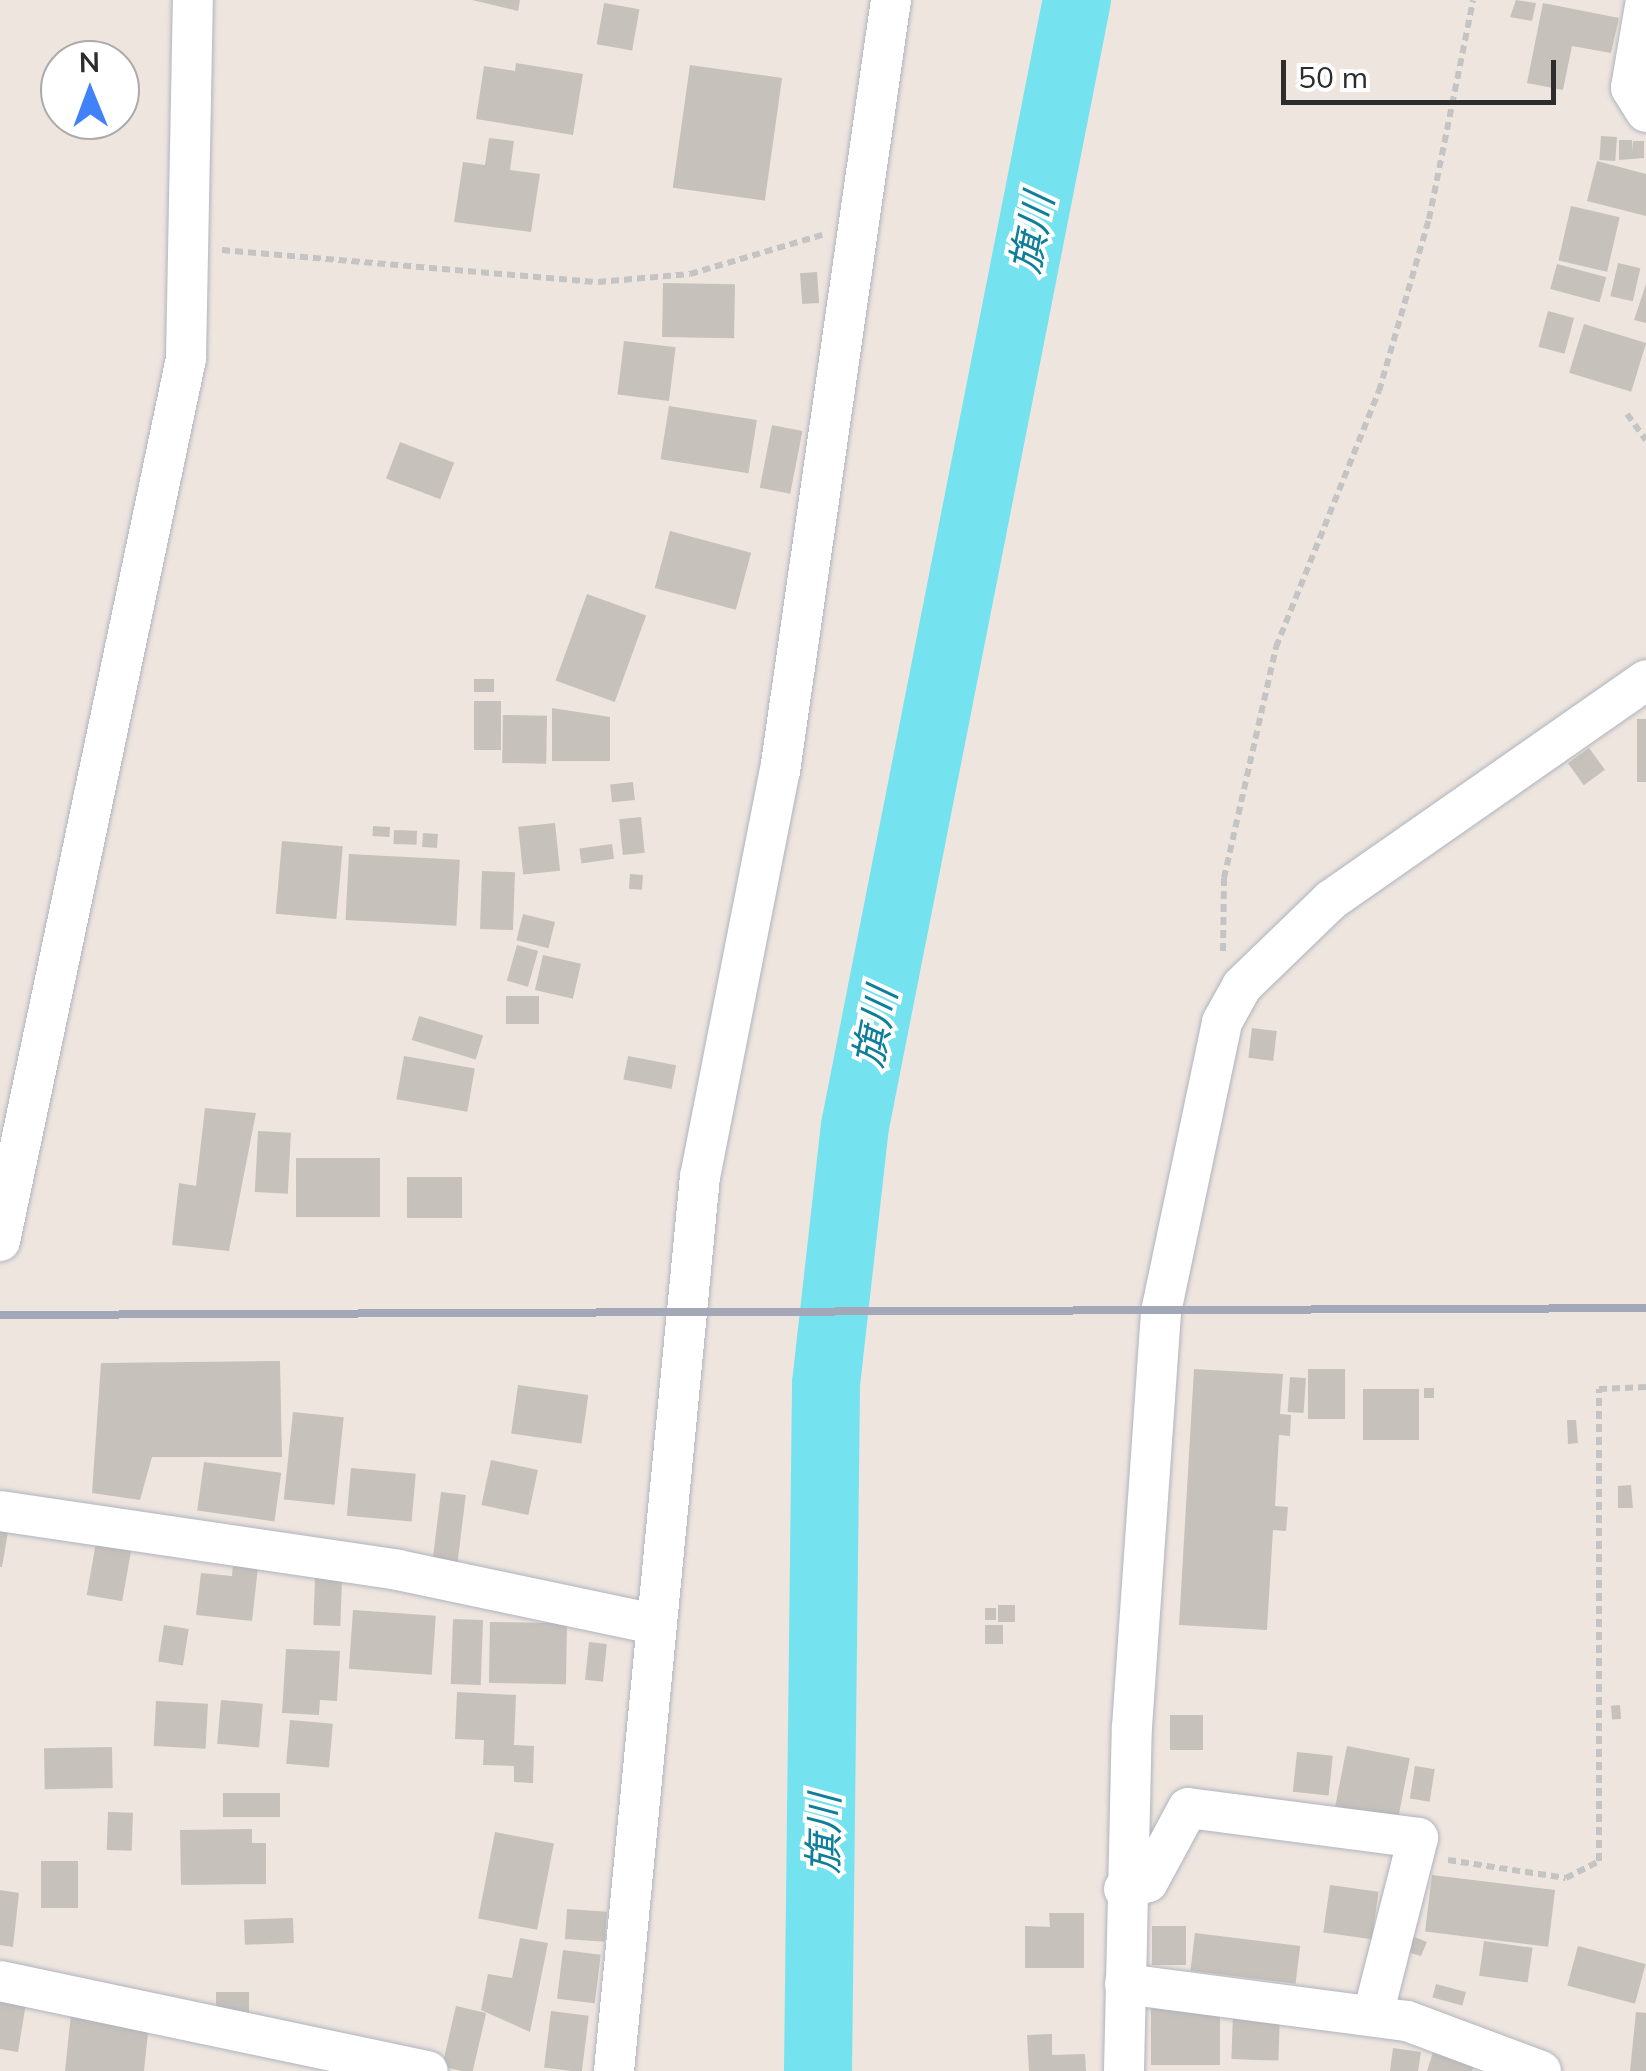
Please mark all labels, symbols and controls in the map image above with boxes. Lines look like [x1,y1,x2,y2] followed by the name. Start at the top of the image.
[40,40,140,140] north arrow
[1286,40,1561,102] scale bar
[79,44,100,79] text: N
[1298,58,1368,96] text: 50 m
[1000,189,1062,277] water label: 旗川
[843,983,905,1071] water label: 旗川
[798,1794,848,1874] water label: 旗川

